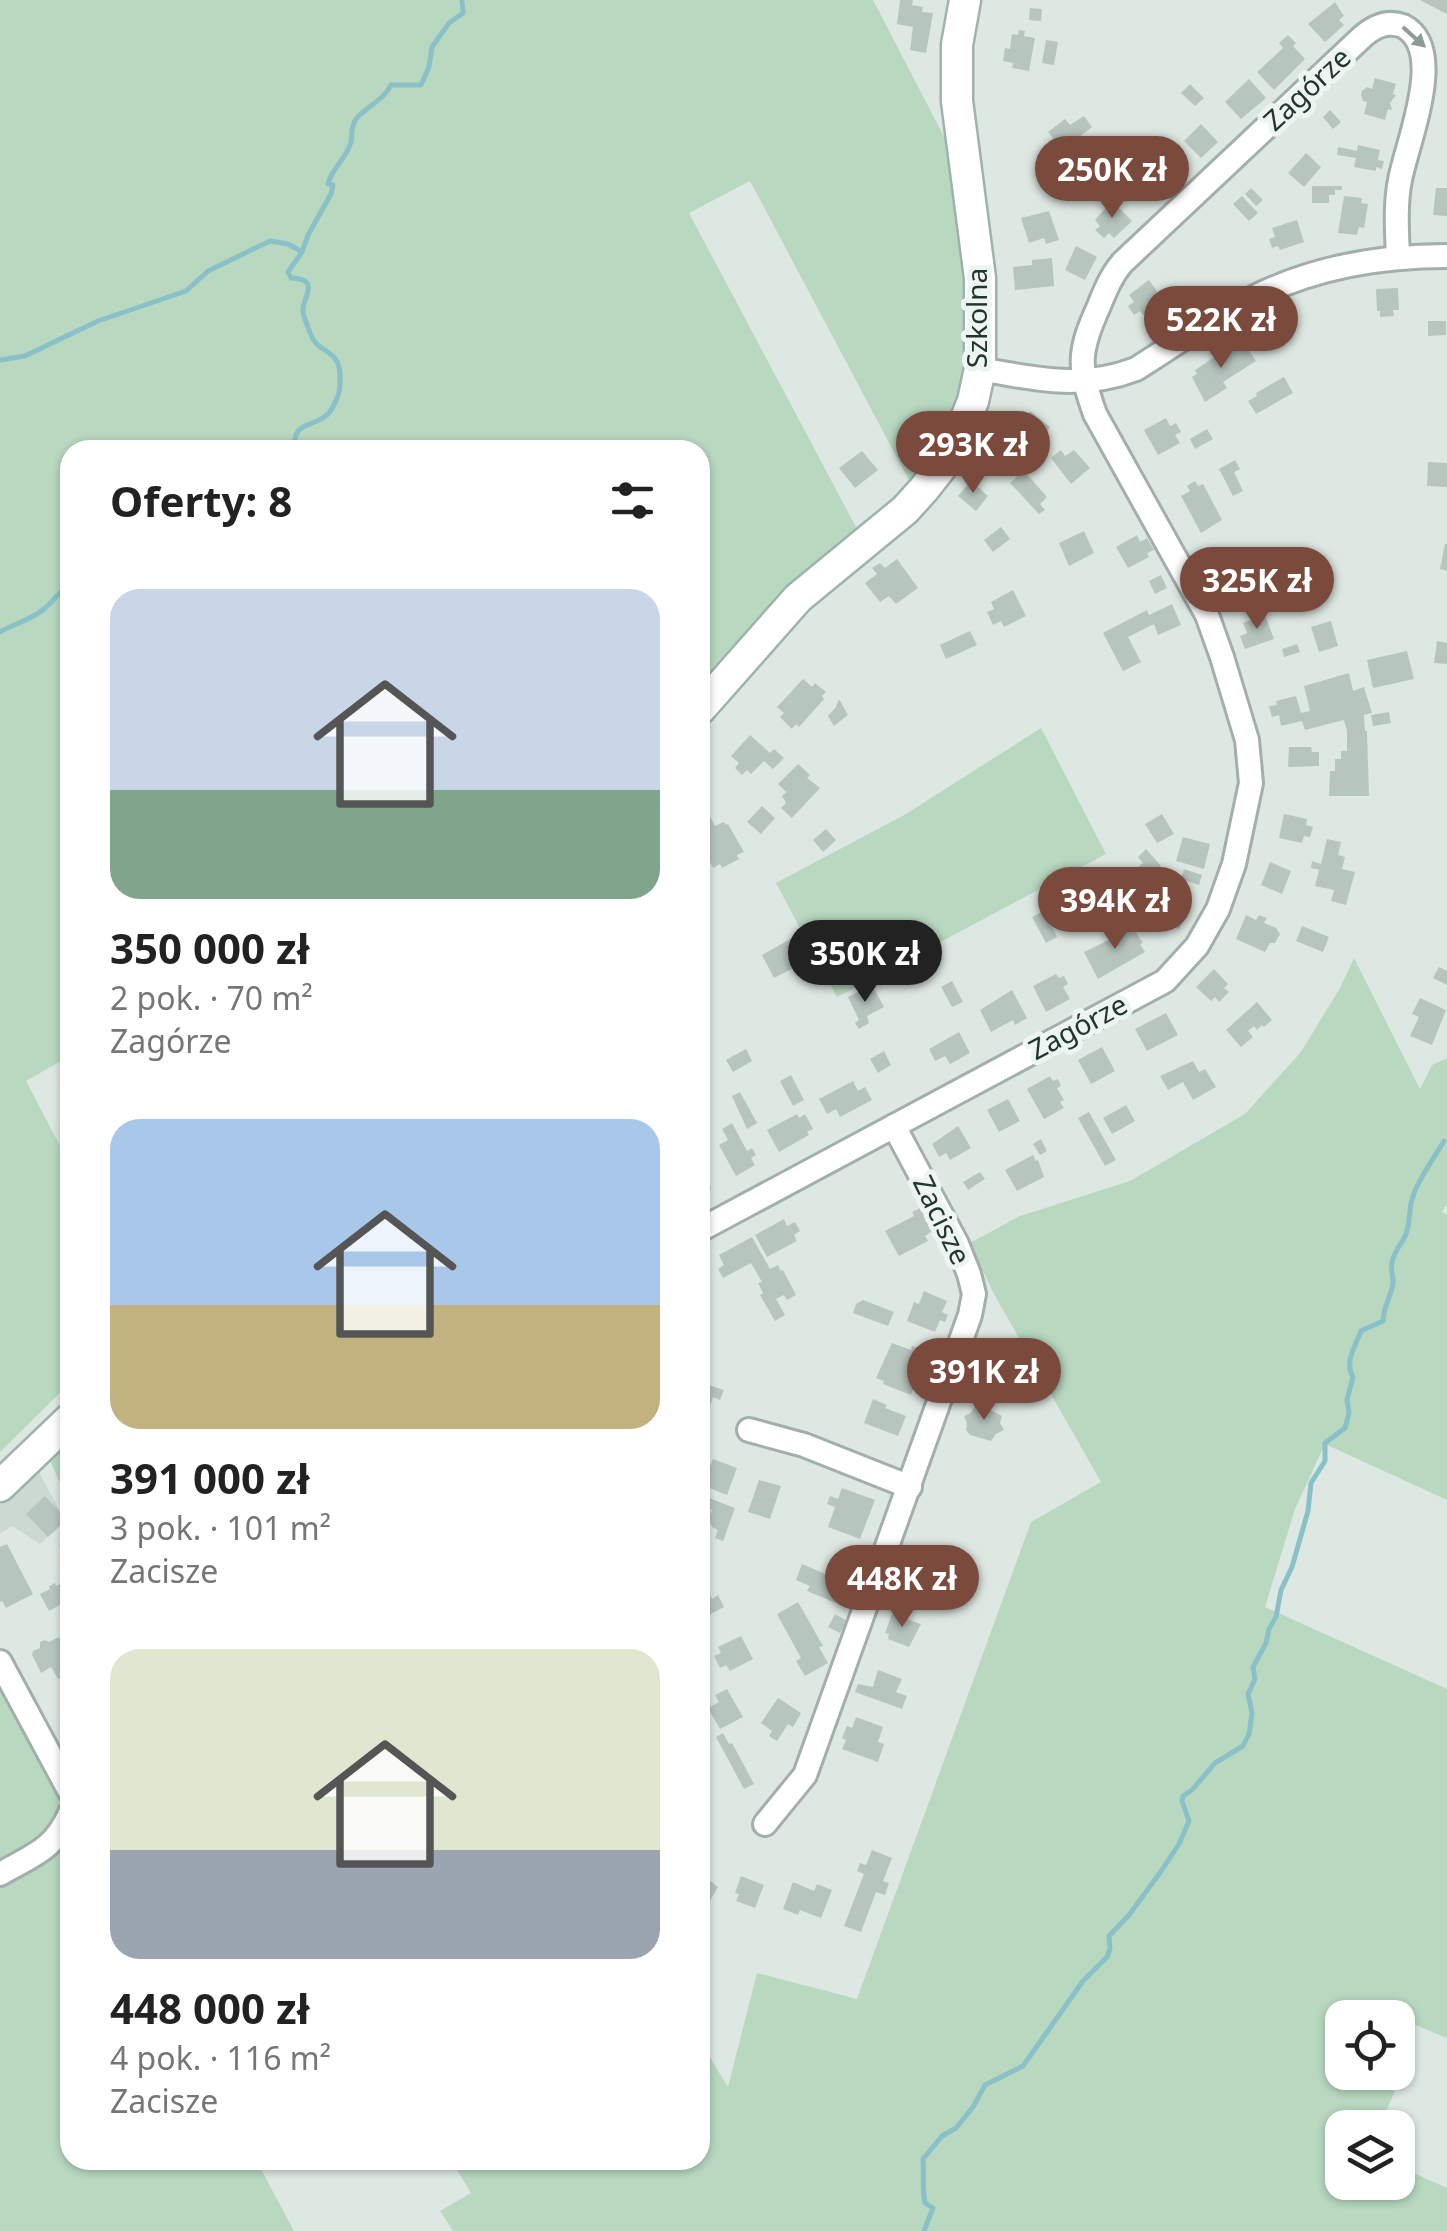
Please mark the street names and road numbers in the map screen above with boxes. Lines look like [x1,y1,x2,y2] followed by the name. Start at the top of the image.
[1254,38,1358,138] street label: Zagórze
[957,268,995,368] street label: Szkolna
[1022,984,1133,1068] street label: Zagórze
[905,1169,981,1270] street label: Zacisze

